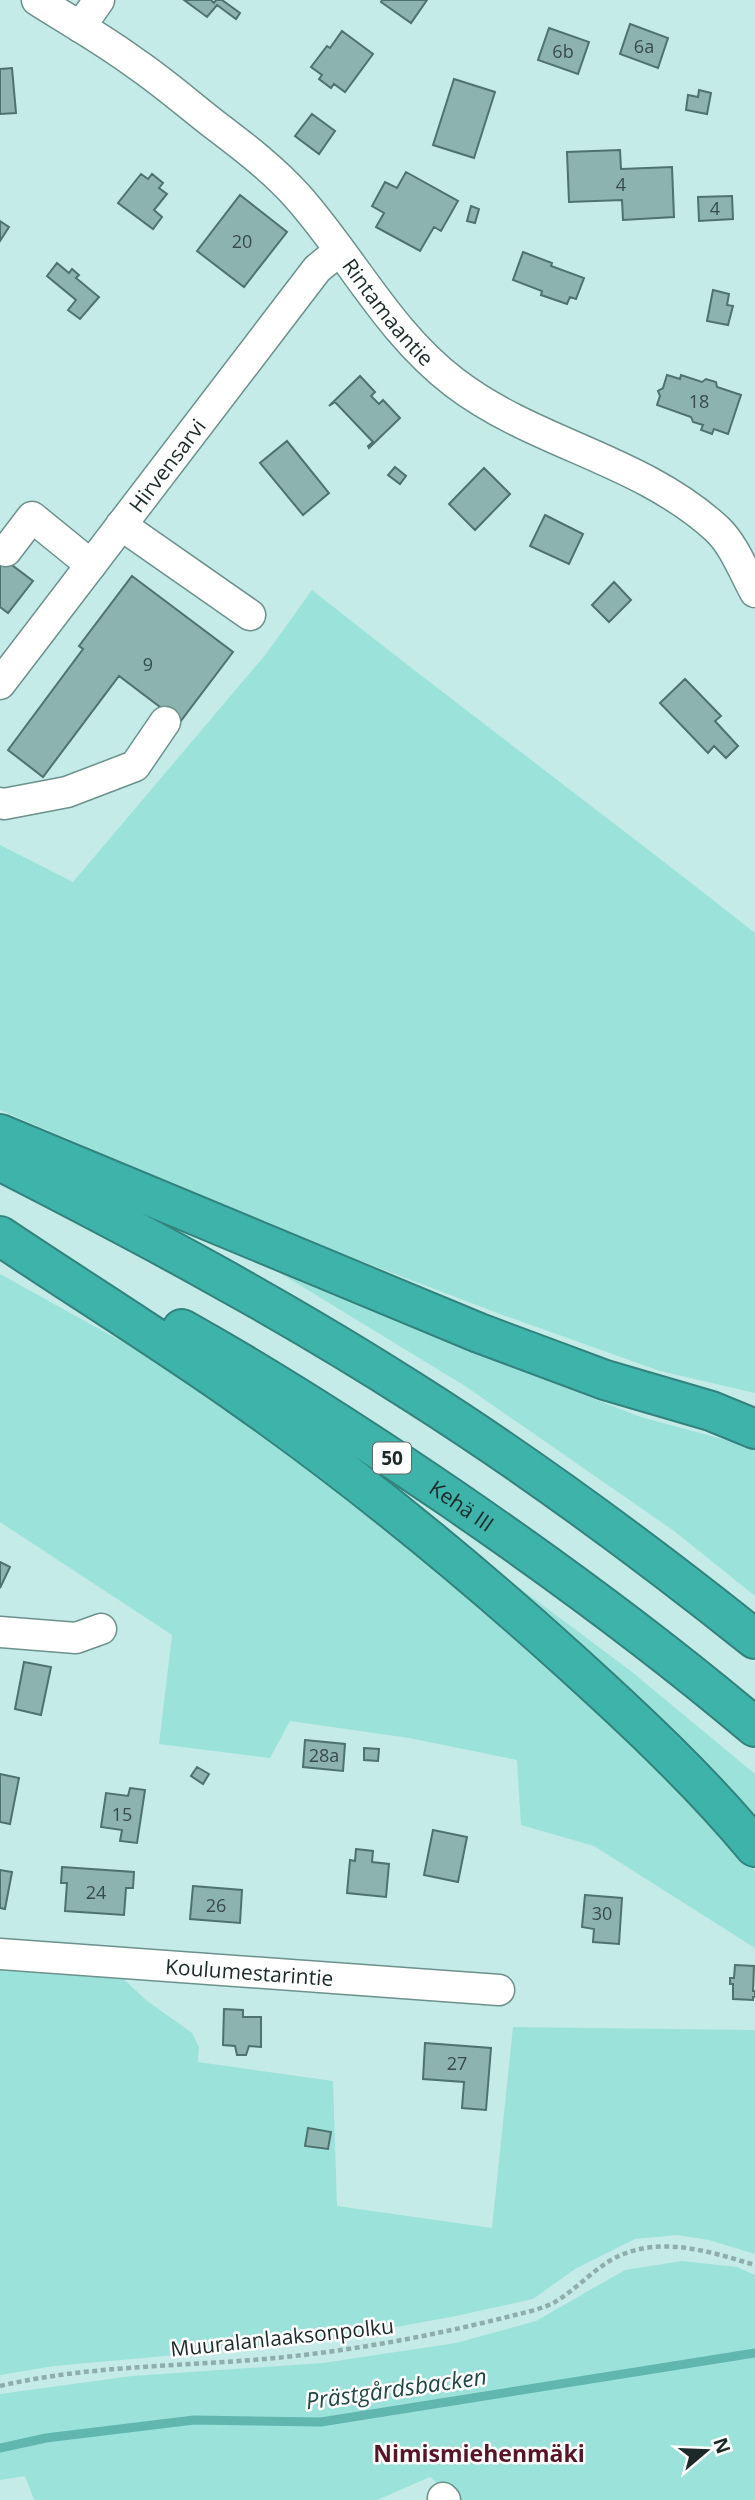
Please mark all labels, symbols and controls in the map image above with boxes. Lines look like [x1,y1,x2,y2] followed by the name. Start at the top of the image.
[634,34,654,58] house number: 6a
[552,39,574,63] house number: 6b
[616,172,626,196] house number: 4
[710,196,720,220] house number: 4
[232,229,252,253] house number: 20
[336,253,440,372] street label: Rintamaantie
[689,389,709,413] house number: 18
[122,413,212,518] street label: Hirvensarvi
[143,652,153,676] house number: 9
[373,1442,411,1474] road number: 50
[424,1473,500,1538] street label: Kehä III
[309,1743,339,1767] house number: 28a
[112,1802,132,1826] house number: 15
[86,1880,106,1904] house number: 24
[206,1893,226,1917] house number: 26
[592,1901,612,1925] house number: 30
[164,1952,334,1992] street label: Koulumestarintie
[447,2051,467,2075] house number: 27
[169,2311,395,2363] street label: Muuralanlaaksonpolku
[303,2359,489,2417] water label: Prästgårdsbacken
[671,2416,741,2486] north arrow
[707,2434,737,2457] text: N
[373,2437,585,2469] district label: Nimismiehenmäki

